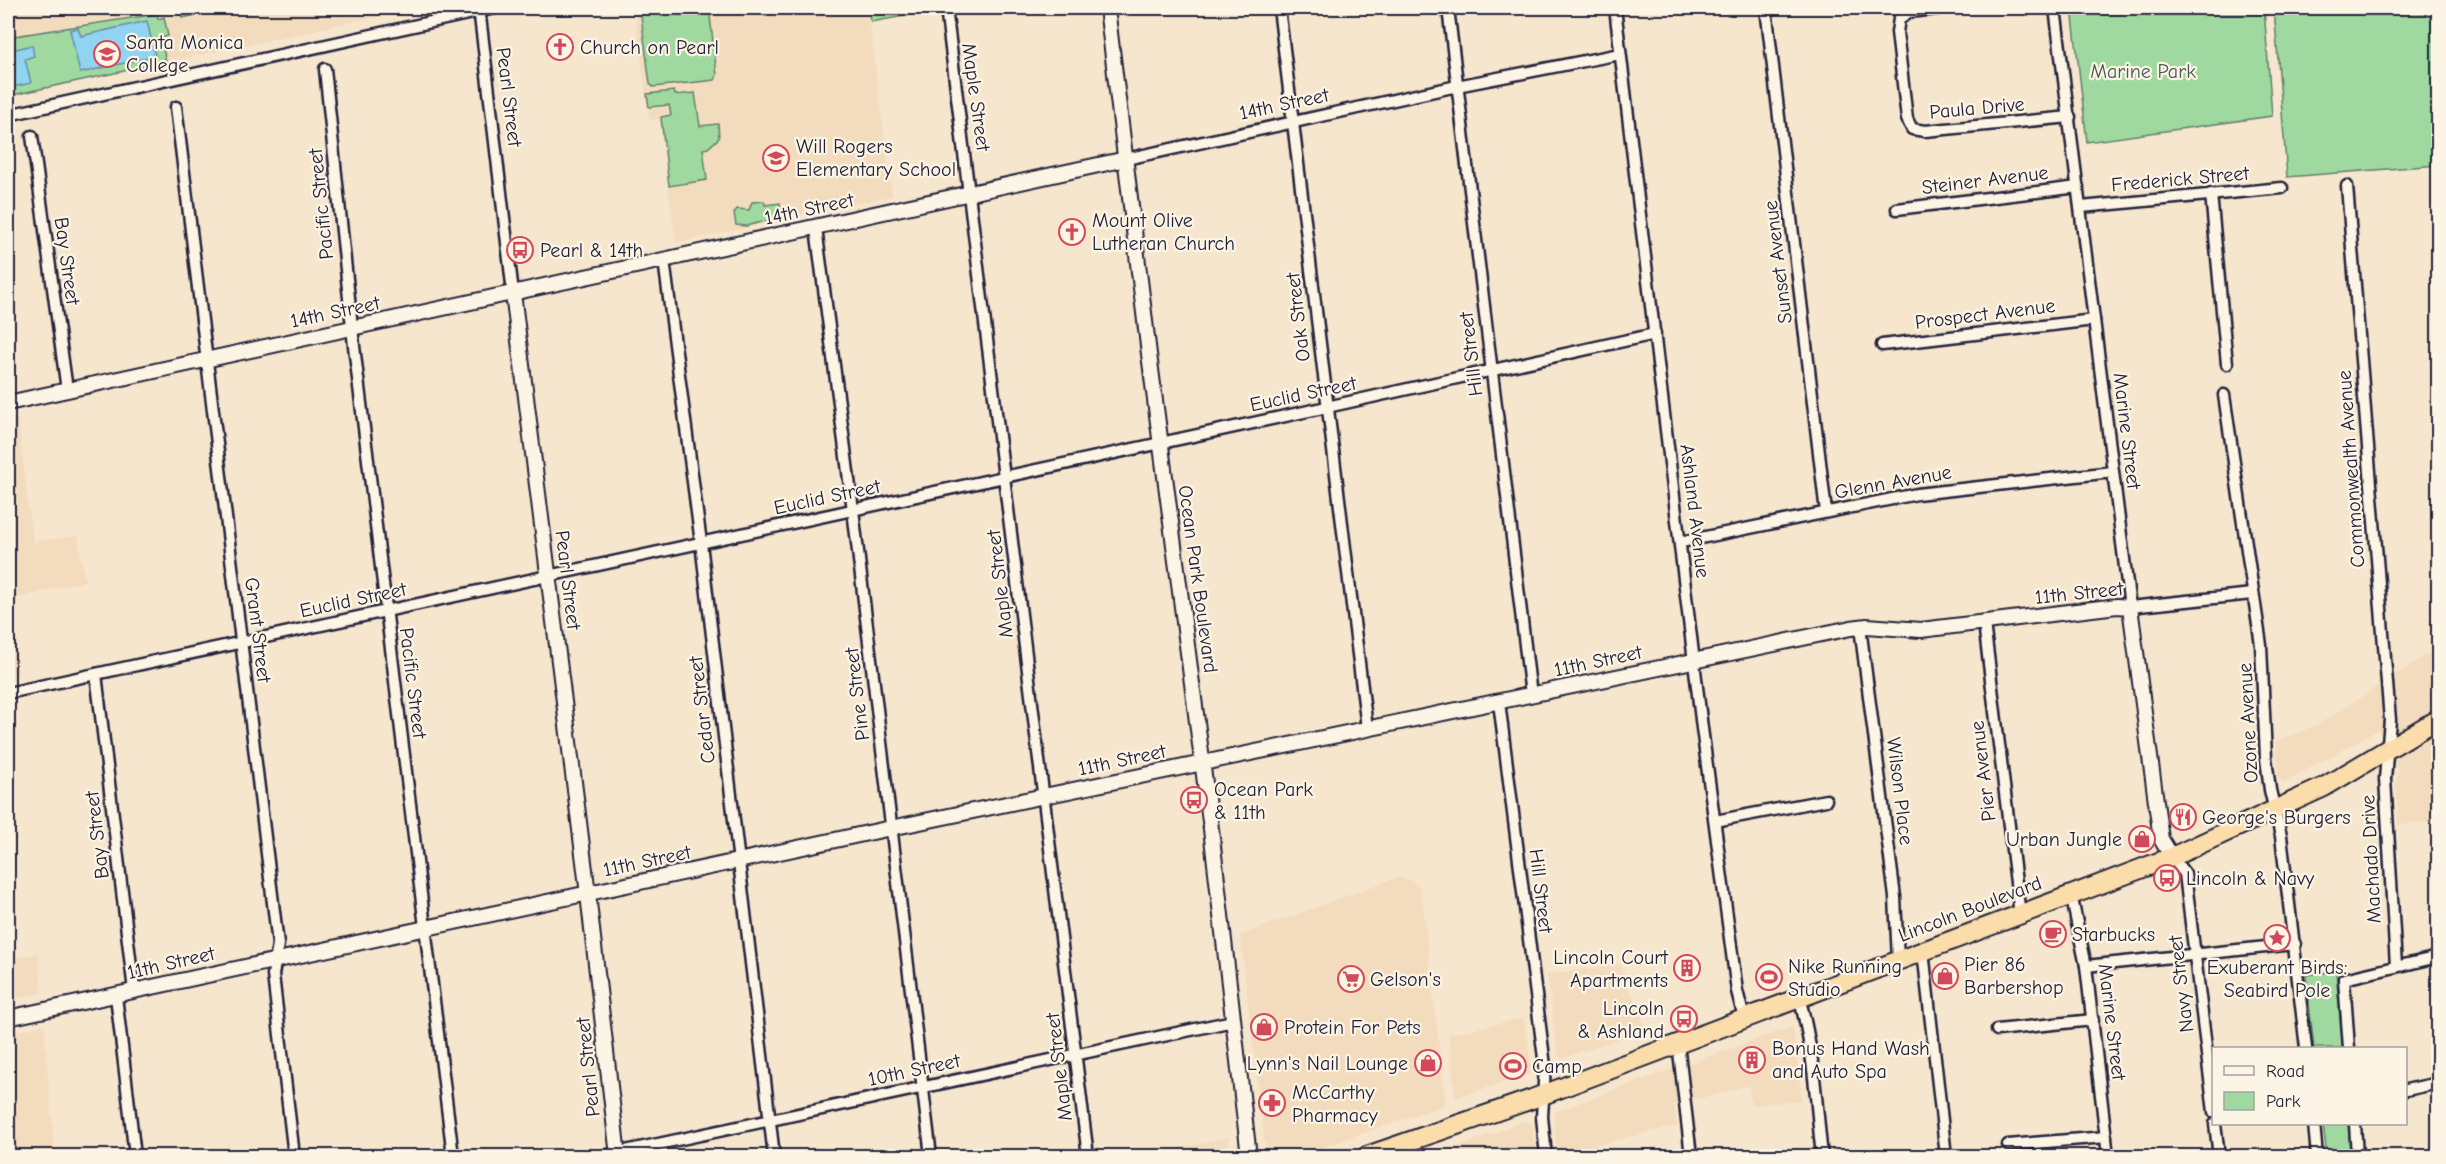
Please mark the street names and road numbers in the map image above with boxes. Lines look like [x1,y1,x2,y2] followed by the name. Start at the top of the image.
[957,41,995,154] street label: Maple Street
[492,46,527,149] street label: Pearl Street
[1237,83,1332,125] street label: 14th Street
[1929,92,2025,124] street label: Paula Drive
[304,146,338,261] street label: Pacific Street
[1920,161,2050,199] street label: Steiner Avenue
[2110,161,2251,196] street label: Frederick Street
[762,188,857,230] street label: 14th Street
[1759,199,1797,325] street label: Sunset Avenue
[49,216,85,308] street label: Bay Street
[1281,270,1315,363] street label: Oak Street
[288,291,383,333] street label: 14th Street
[1914,294,2056,334] street label: Prospect Avenue
[1454,309,1488,397] street label: Hill Street
[2333,369,2369,569] street label: Commonwealth Avenue
[1248,371,1360,416] street label: Euclid Street
[2108,371,2146,492] street label: Marine Street
[1675,443,1715,579] street label: Ashland Avenue
[1833,460,1953,504] street label: Glenn Avenue
[772,474,884,519] street label: Euclid Street
[1173,484,1223,674] street label: Ocean Park Boulevard
[982,527,1018,639] street label: Maple Street
[551,529,586,632] street label: Pearl Street
[240,576,276,685] street label: Grant Street
[298,577,410,622] street label: Euclid Street
[2034,577,2126,609] street label: 11th Street
[395,626,431,741] street label: Pacific Street
[1552,640,1645,682] street label: 11th Street
[840,645,874,742] street label: Pine Street
[684,654,720,765] street label: Cedar Street
[2233,662,2263,784] street label: Ozone Avenue
[1965,719,2001,823] street label: Pier Avenue
[1882,736,1918,846] street label: Wilson Place
[1076,739,1169,781] street label: 11th Street
[80,788,114,880] street label: Bay Street
[2356,794,2386,924] street label: Machado Drive
[601,840,694,882] street label: 11th Street
[1524,848,1558,936] street label: Hill Street
[1895,871,2045,947] street label: Lincoln Boulevard
[2163,933,2198,1034] street label: Navy Street
[125,941,218,984] street label: 11th Street
[2093,962,2131,1083] street label: Marine Street
[1041,1010,1077,1122] street label: Maple Street
[571,1015,605,1118] street label: Pearl Street
[866,1049,963,1091] street label: 10th Street

